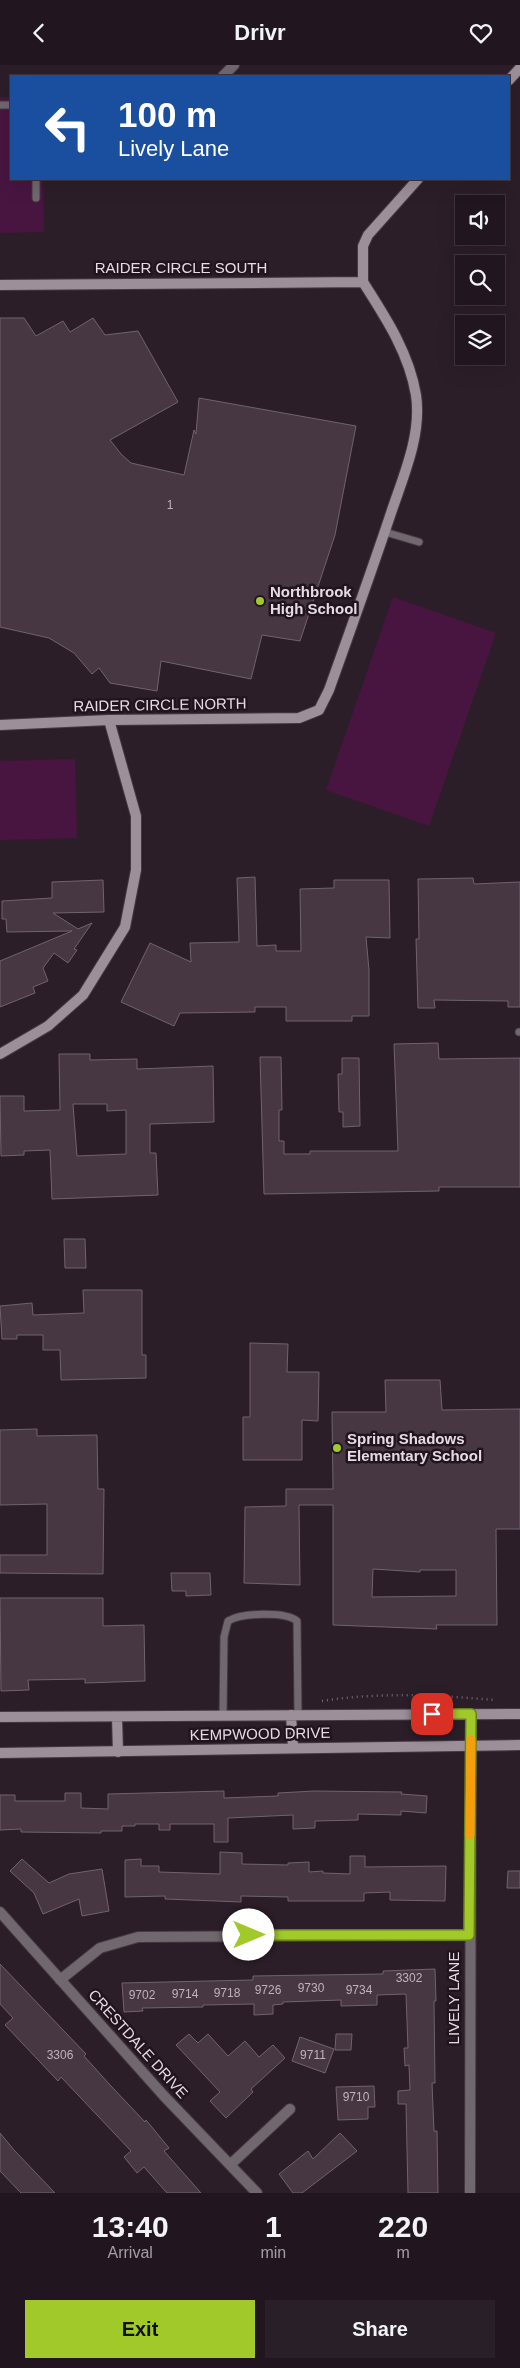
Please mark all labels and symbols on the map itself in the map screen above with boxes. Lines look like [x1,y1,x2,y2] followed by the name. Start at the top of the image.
[95,259,267,276] street label: RAIDER CIRCLE SOUTH
[167,498,174,512] house number: 1
[270,583,358,617] place label: Northbrook High School
[254,595,266,607] marker: Northbrook High School
[73,694,247,715] street label: RAIDER CIRCLE NORTH
[347,1430,482,1464] place label: Spring Shadows Elementary School
[331,1442,343,1454] marker: Spring Shadows Elementary School
[411,1693,453,1735] pin
[189,1724,331,1743] street label: KEMPWOOD DRIVE
[222,1908,274,1960] position arrow
[445,1952,462,2044] street label: LIVELY LANE
[396,1971,423,1985] house number: 3302
[298,1981,325,1995] house number: 9730
[255,1983,282,1997] house number: 9726
[346,1983,373,1997] house number: 9734
[85,1986,192,2101] street label: CRESTDALE DRIVE
[214,1986,241,2000] house number: 9718
[172,1987,199,2001] house number: 9714
[129,1988,156,2002] house number: 9702
[47,2048,74,2062] house number: 3306
[300,2048,326,2062] house number: 9711
[343,2090,370,2104] house number: 9710

